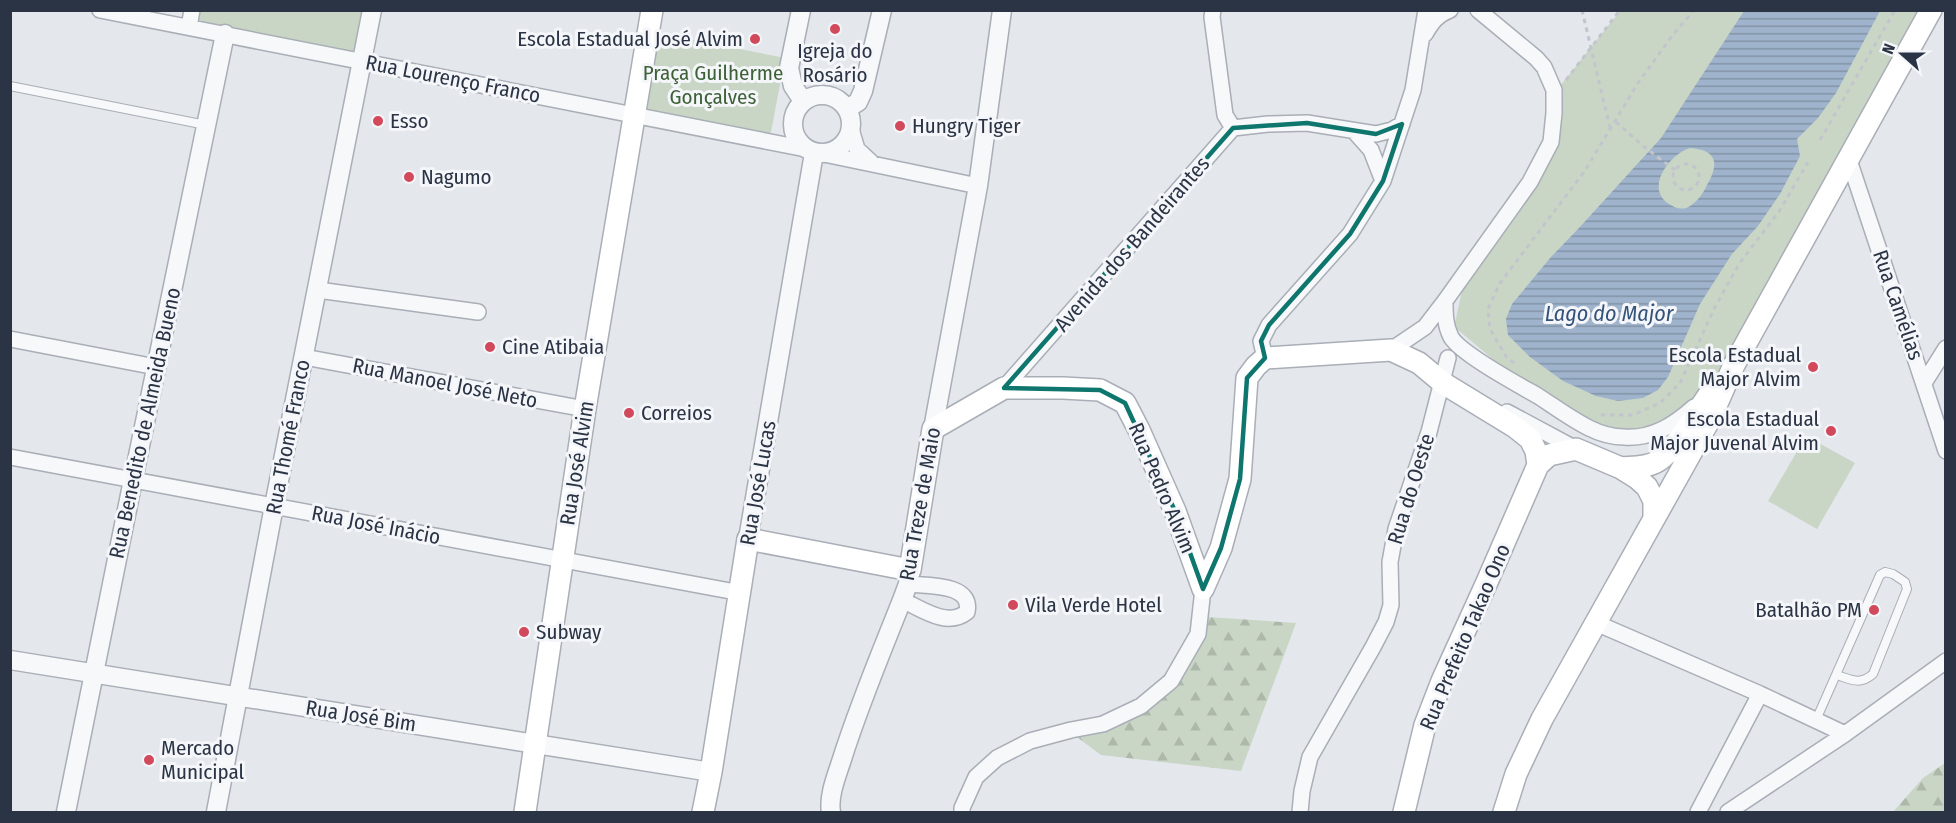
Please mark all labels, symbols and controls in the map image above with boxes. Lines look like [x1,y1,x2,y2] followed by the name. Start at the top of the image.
[828,22,842,36] marker: Igreja do Rosário
[1872,24,1932,84] north arrow
[517,26,743,52] place label: Escola Estadual José Alvim
[748,32,762,46] marker: Escola Estadual José Alvim
[797,38,873,88] place label: Igreja do Rosário
[1878,41,1899,57] text: N
[363,49,543,109] street label: Rua Lourenço Franco
[643,60,783,110] park label: Praça Guilherme Gonçalves
[390,108,429,134] place label: Esso
[912,113,1021,139] place label: Hungry Tiger
[371,114,385,128] marker: Esso
[893,119,907,133] marker: Hungry Tiger
[1049,151,1215,337] street label: Avenida dos Bandeirantes
[421,164,492,190] place label: Nagumo
[402,170,416,184] marker: Nagumo
[1867,246,1929,364] street label: Rua Camélias
[104,285,186,561] street label: Rua Benedito de Almeida Bueno
[1545,300,1675,327] water label: Lago do Major
[502,334,604,360] place label: Cine Atibaia
[483,340,497,354] marker: Cine Atibaia
[1668,342,1801,392] place label: Escola Estadual Major Alvim
[350,352,540,414] street label: Rua Manoel José Neto
[260,357,316,517] street label: Rua Thomé Franco
[1806,360,1820,374] marker: Escola Estadual Major Alvim
[554,399,600,527] street label: Rua José Alvim
[641,400,712,426] place label: Correios
[622,406,636,420] marker: Correios
[1650,406,1819,456] place label: Escola Estadual Major Juvenal Alvim
[734,418,782,548] street label: Rua José Lucas
[1123,419,1201,557] street label: Rua Pedro Alvim
[1824,424,1838,438] marker: Escola Estadual Major Juvenal Alvim
[894,425,946,583] street label: Rua Treze de Maio
[1382,431,1440,547] street label: Rua do Oeste
[309,500,443,550] street label: Rua José Inácio
[1414,540,1516,734] street label: Rua Prefeito Takao Ono
[1025,592,1162,618] place label: Vila Verde Hotel
[1755,597,1862,623] place label: Batalhão PM
[1006,598,1020,612] marker: Vila Verde Hotel
[1867,603,1881,617] marker: Batalhão PM
[536,619,602,645] place label: Subway
[517,625,531,639] marker: Subway
[304,694,418,738] street label: Rua José Bim
[161,735,245,785] place label: Mercado Municipal
[142,753,156,767] marker: Mercado Municipal

